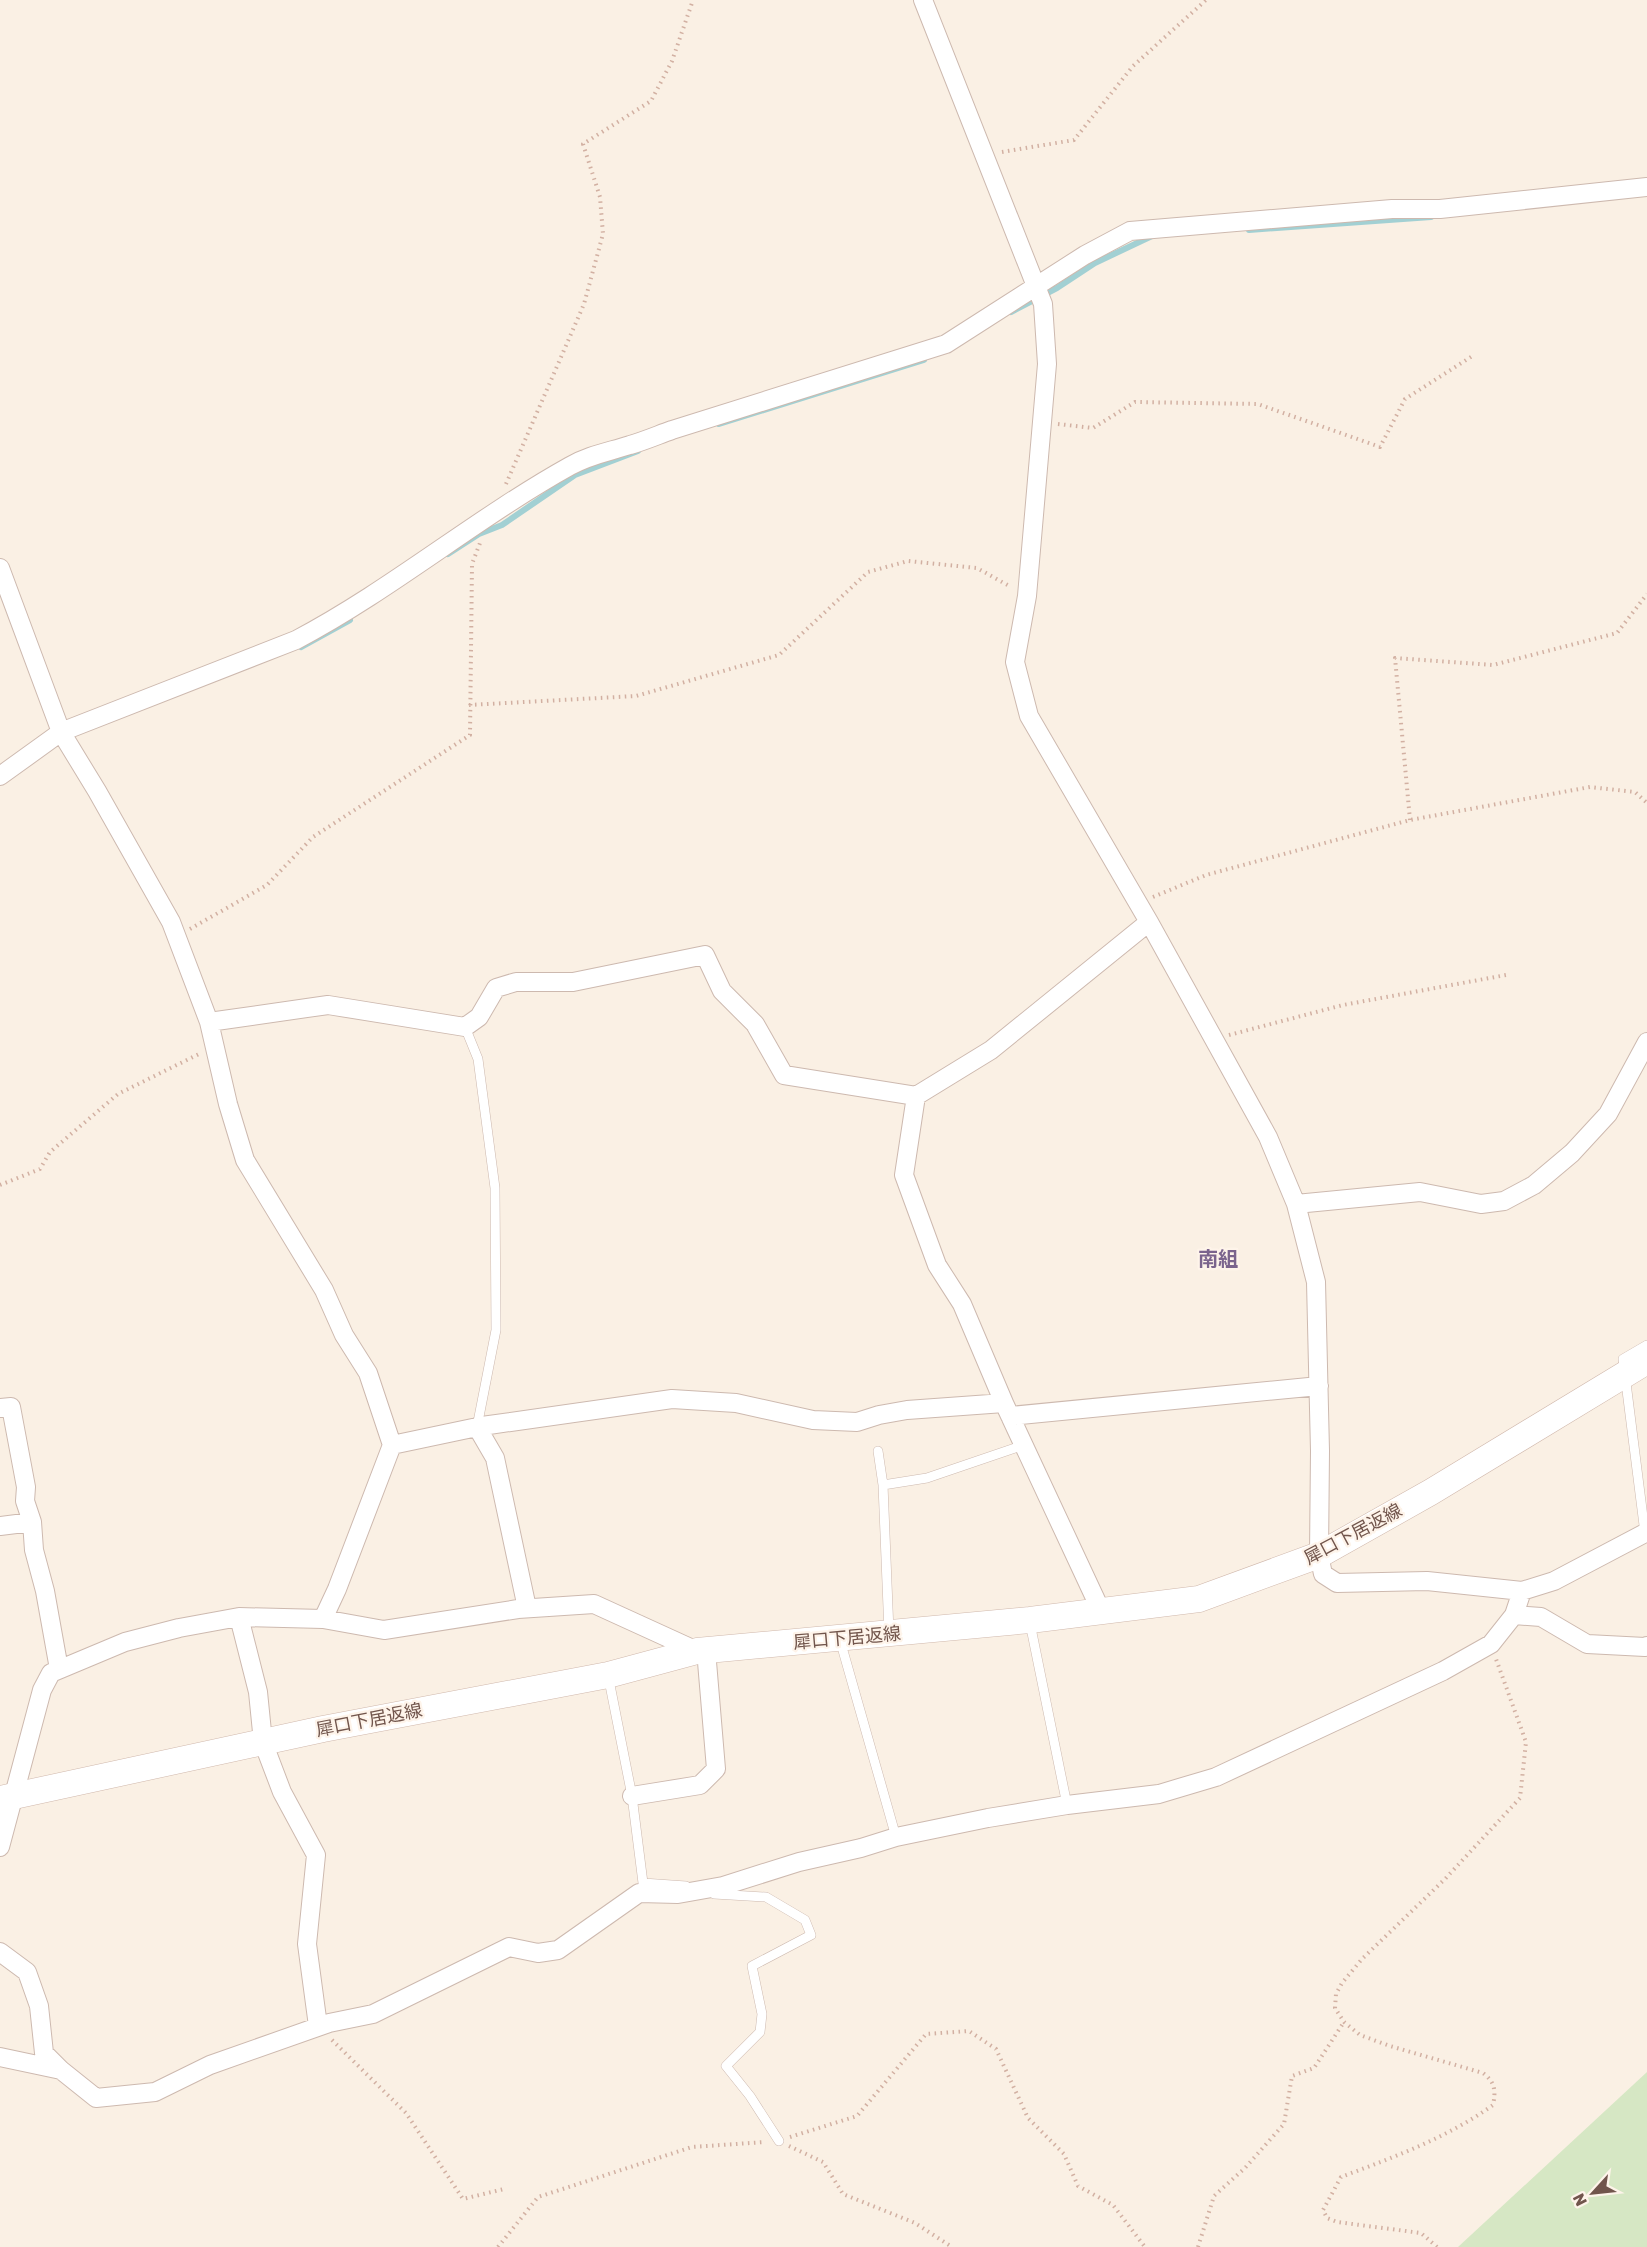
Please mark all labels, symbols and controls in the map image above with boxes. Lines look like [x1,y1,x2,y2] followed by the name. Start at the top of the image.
[1198,1247,1238,1271] district label: 南組
[1300,1499,1406,1569] street label: 犀口下居返線
[792,1622,902,1654] street label: 犀口下居返線
[314,1699,424,1741] street label: 犀口下居返線
[1563,2163,1623,2223] north arrow
[1569,2190,1591,2209] text: N

